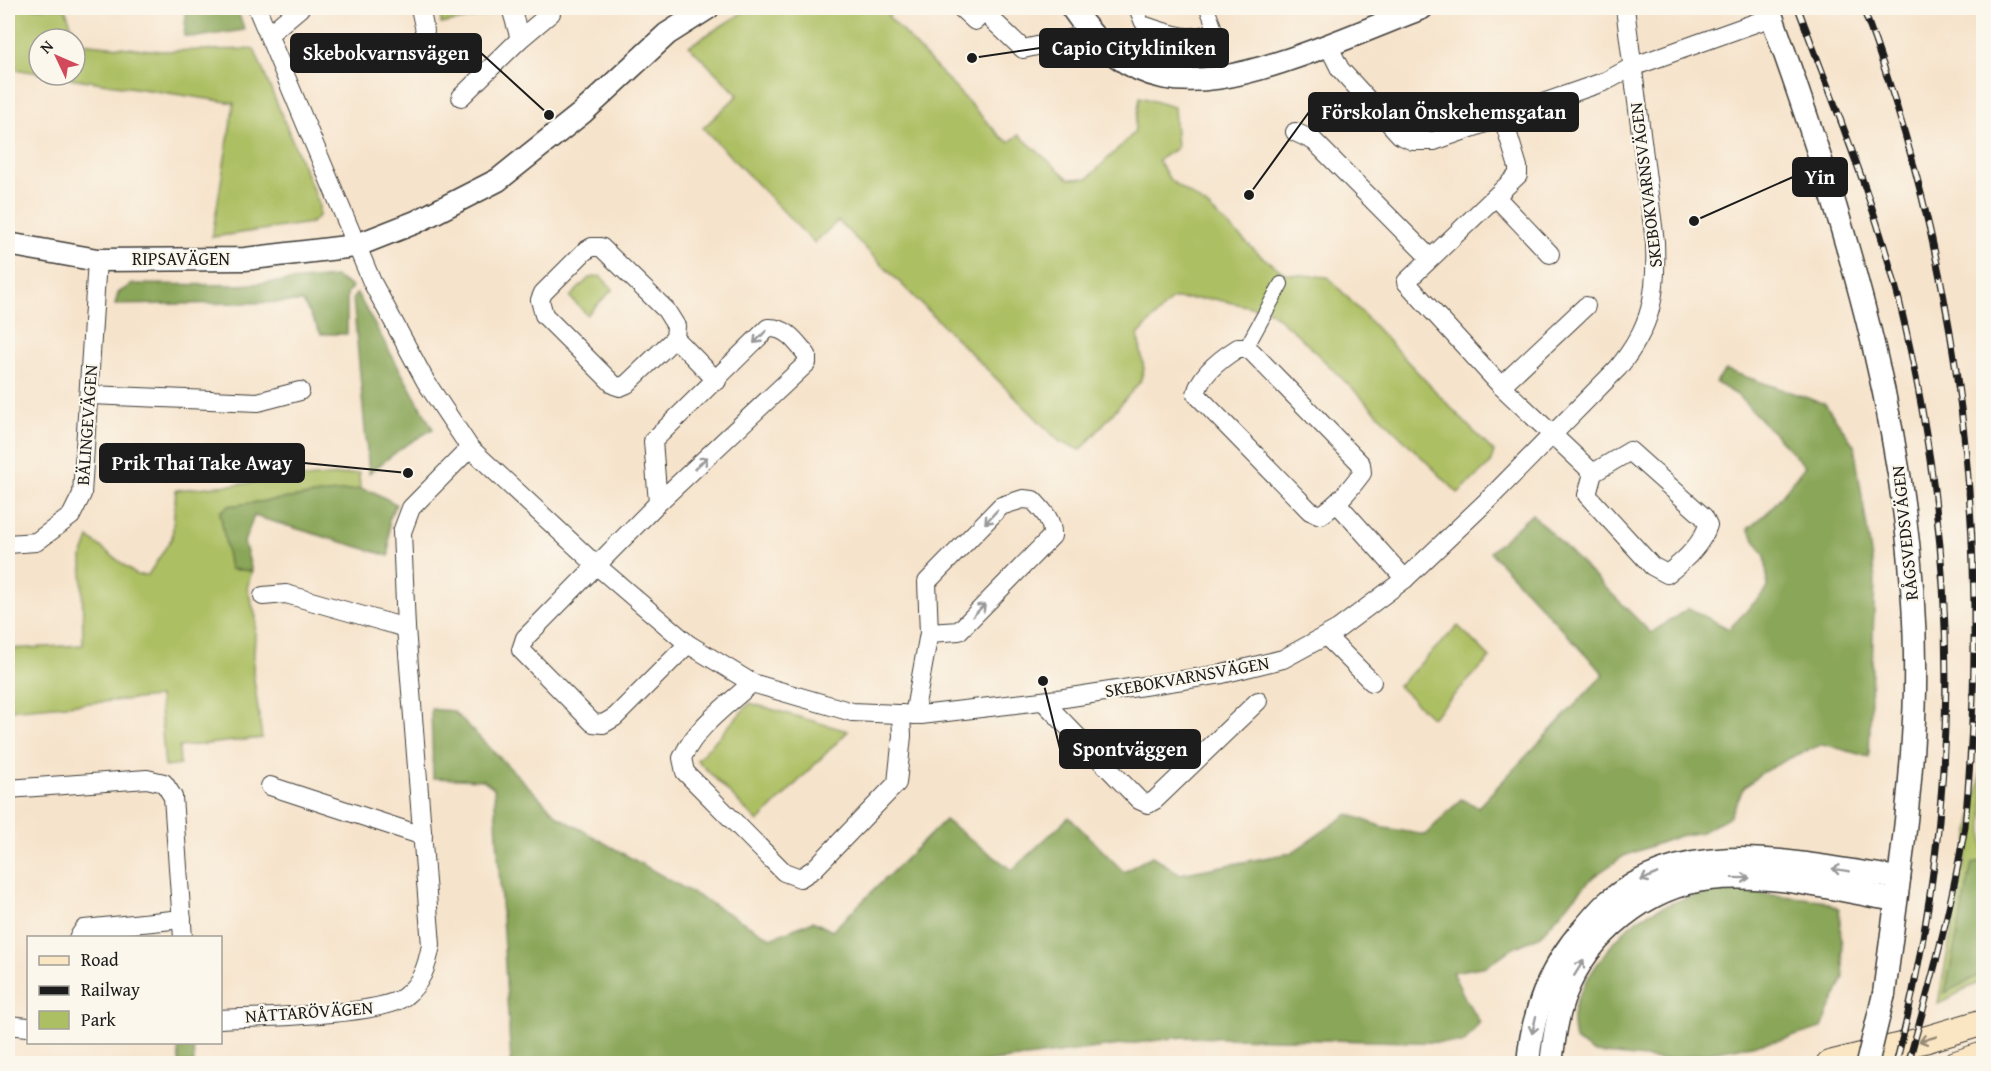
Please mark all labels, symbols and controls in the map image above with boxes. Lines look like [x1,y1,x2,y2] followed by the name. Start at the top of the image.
[27,27,87,87] north arrow
[1040,29,1228,67] callout: Capio Citykliniken
[1052,33,1216,62] text: Capio Citykliniken
[34,34,59,59] text: N
[291,34,481,72] callout: Skebokvarnsvägen
[303,38,469,67] text: Skebokvarnsvägen
[1309,93,1578,131] callout: Förskolan Önskehemsgatan
[1322,97,1567,126] text: Förskolan Önskehemsgatan
[1622,101,1669,269] street label: SKEBOKVARNSVÄGEN
[1793,158,1847,196] callout: Yin
[1805,162,1835,191] text: Yin
[132,245,230,272] street label: RIPSAVÄGEN
[753,329,767,344] one-way arrow
[69,363,104,486] street label: BÄLINGEVÄGEN
[100,444,304,482] callout: Prik Thai Take Away
[112,448,293,477] text: Prik Thai Take Away
[693,456,708,470] one-way arrow
[1884,464,1925,602] street label: RÅGSVEDSVÄGEN
[984,509,998,524] one-way arrow
[972,603,986,618] one-way arrow
[1103,649,1271,704] street label: SKEBOKVARNSVÄGEN
[1060,730,1200,768] callout: Spontväggen
[1072,734,1188,763] text: Spontväggen
[1831,864,1851,875] one-way arrow
[1641,872,1659,883] one-way arrow
[1730,872,1750,884] one-way arrow
[27,936,222,1044] legend
[81,946,119,973] text: Road
[1573,960,1585,977] one-way arrow
[81,976,140,1003] text: Railway
[244,994,374,1029] street label: NÅTTARÖVÄGEN
[81,1006,117,1033] text: Park
[1527,1016,1539,1035] one-way arrow
[1919,1034,1938,1045] one-way arrow

